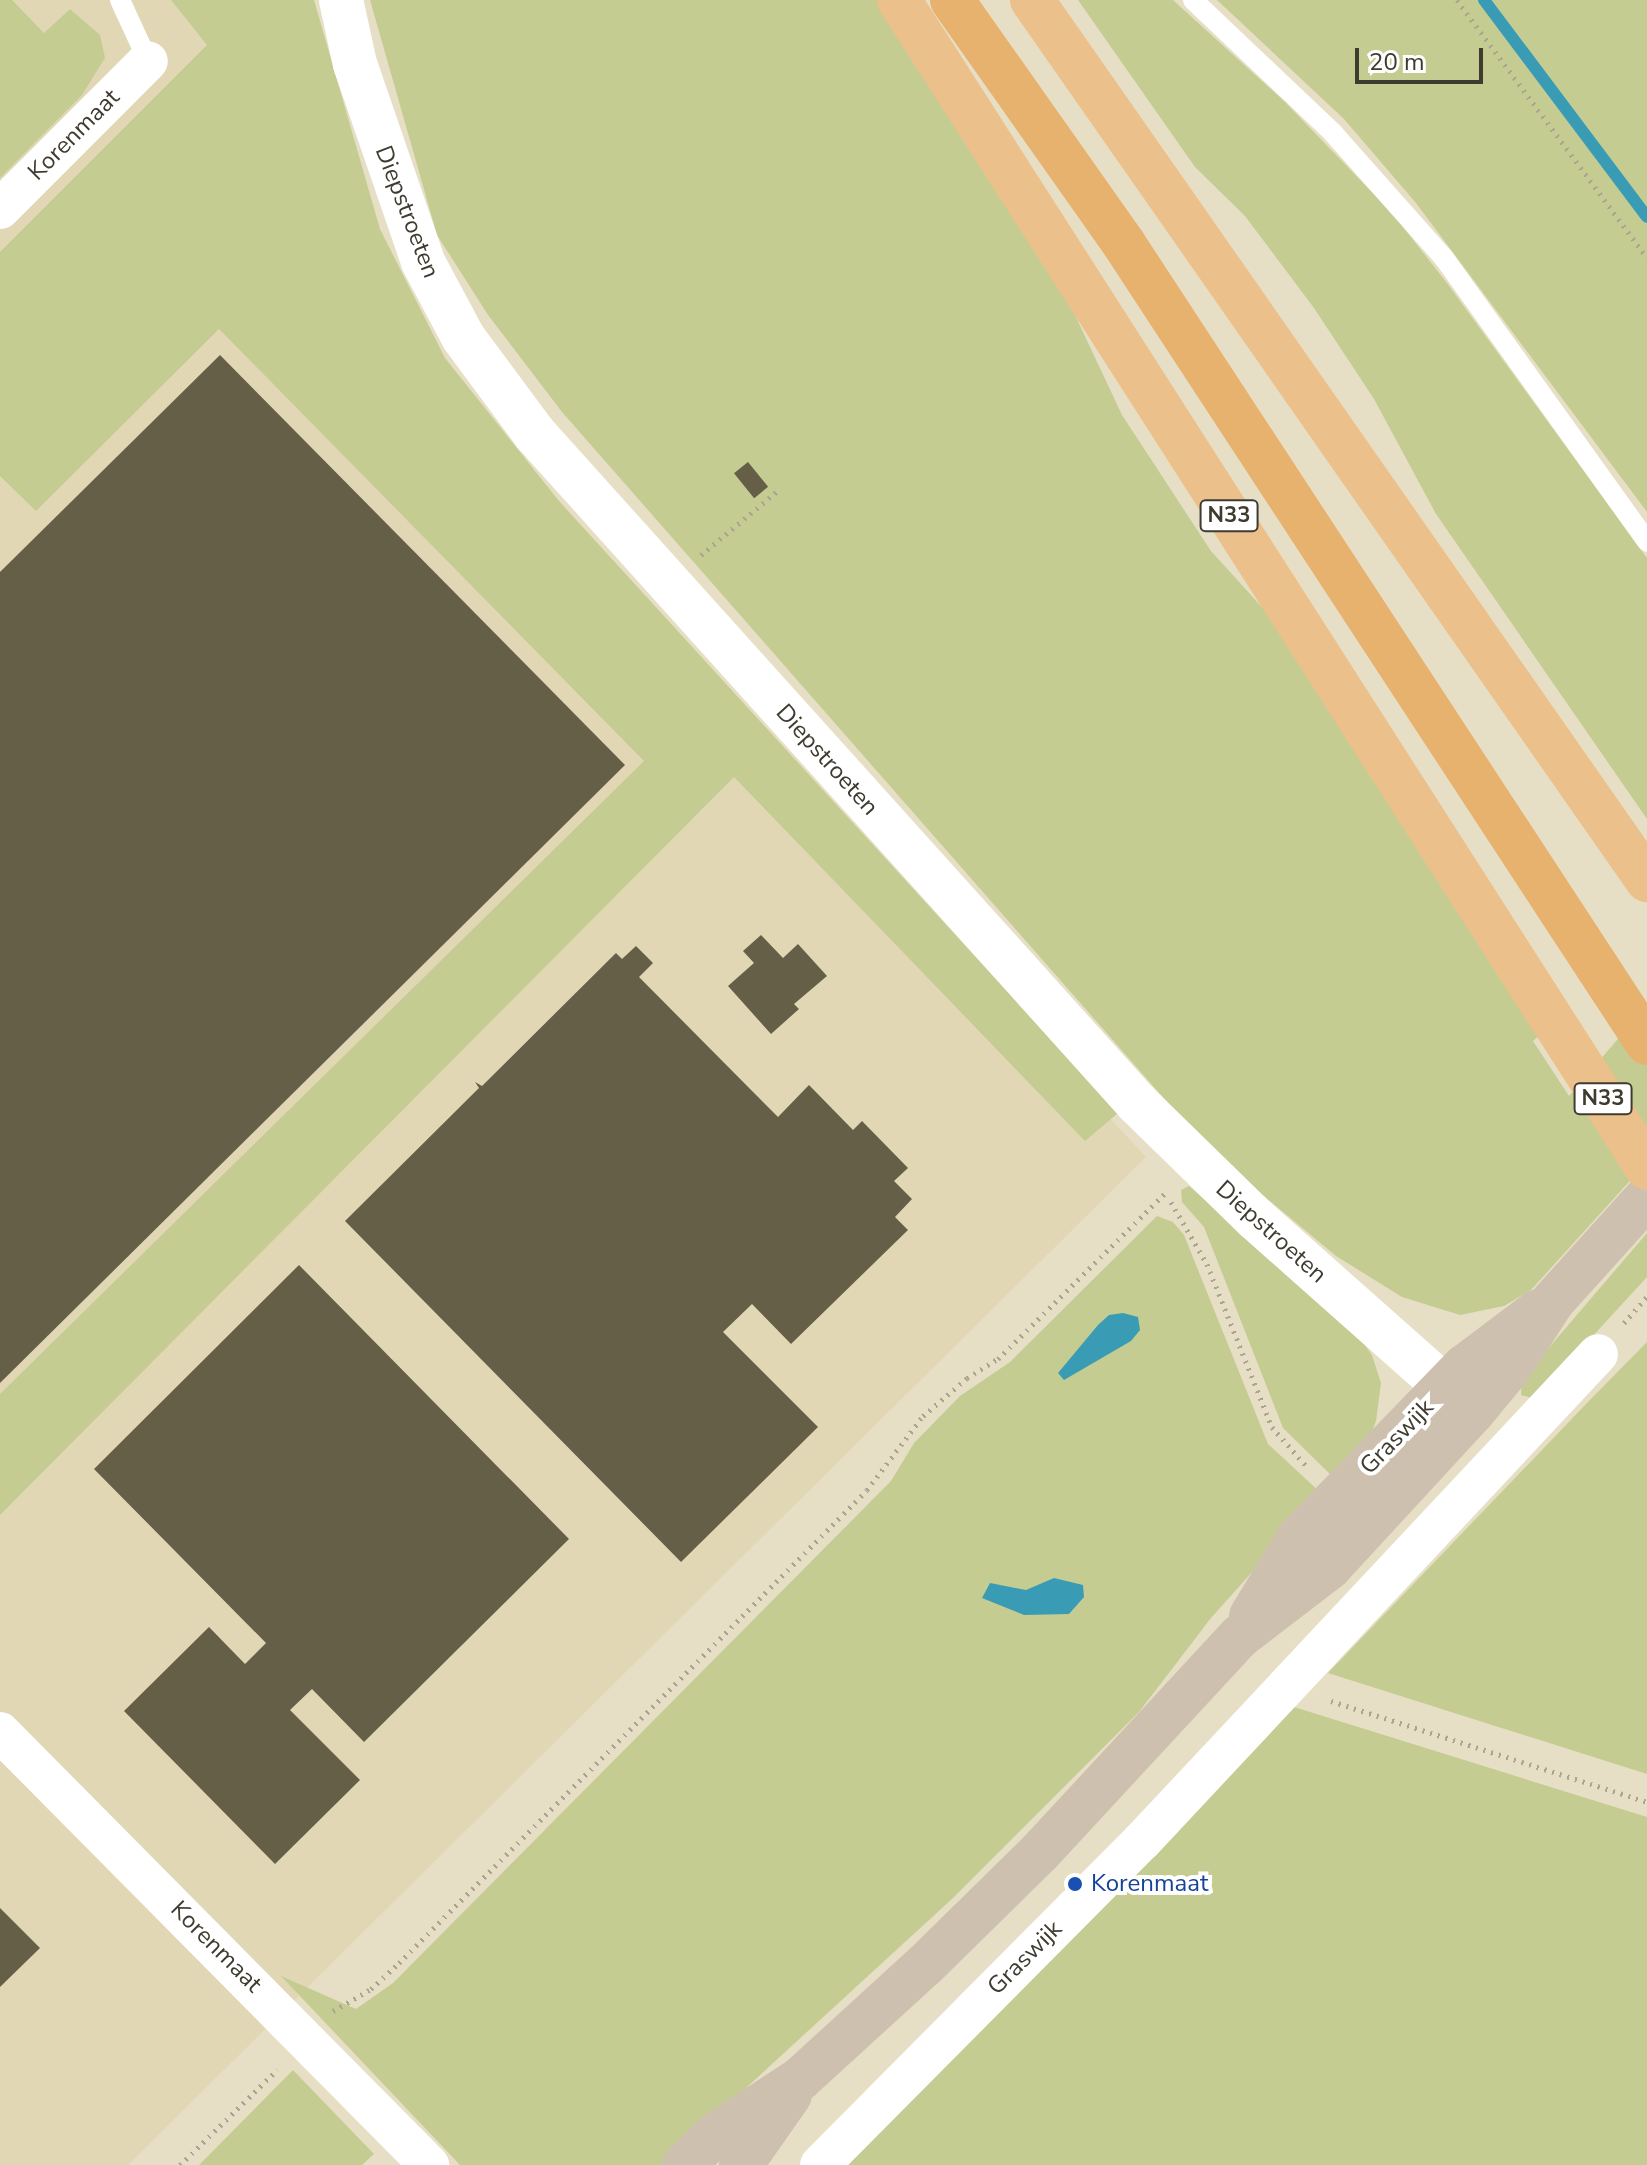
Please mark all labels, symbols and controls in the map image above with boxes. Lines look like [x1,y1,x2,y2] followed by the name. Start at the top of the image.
[1359,32,1487,82] scale bar
[1369,46,1425,78] text: 20 m
[22,83,126,187] street label: Korenmaat
[369,142,445,282] street label: Diepstroeten
[1199,498,1259,534] road number: N33
[770,699,884,821] street label: Diepstroeten
[1573,1081,1633,1117] road number: N33
[1210,1175,1332,1289] street label: Diepstroeten
[1354,1393,1440,1481] street label: Graswijk
[1091,1870,1208,1898] place label: Korenmaat
[1066,1875,1084,1893] marker: Korenmaat
[164,1895,268,1999] street label: Korenmaat
[982,1915,1068,2001] street label: Graswijk

